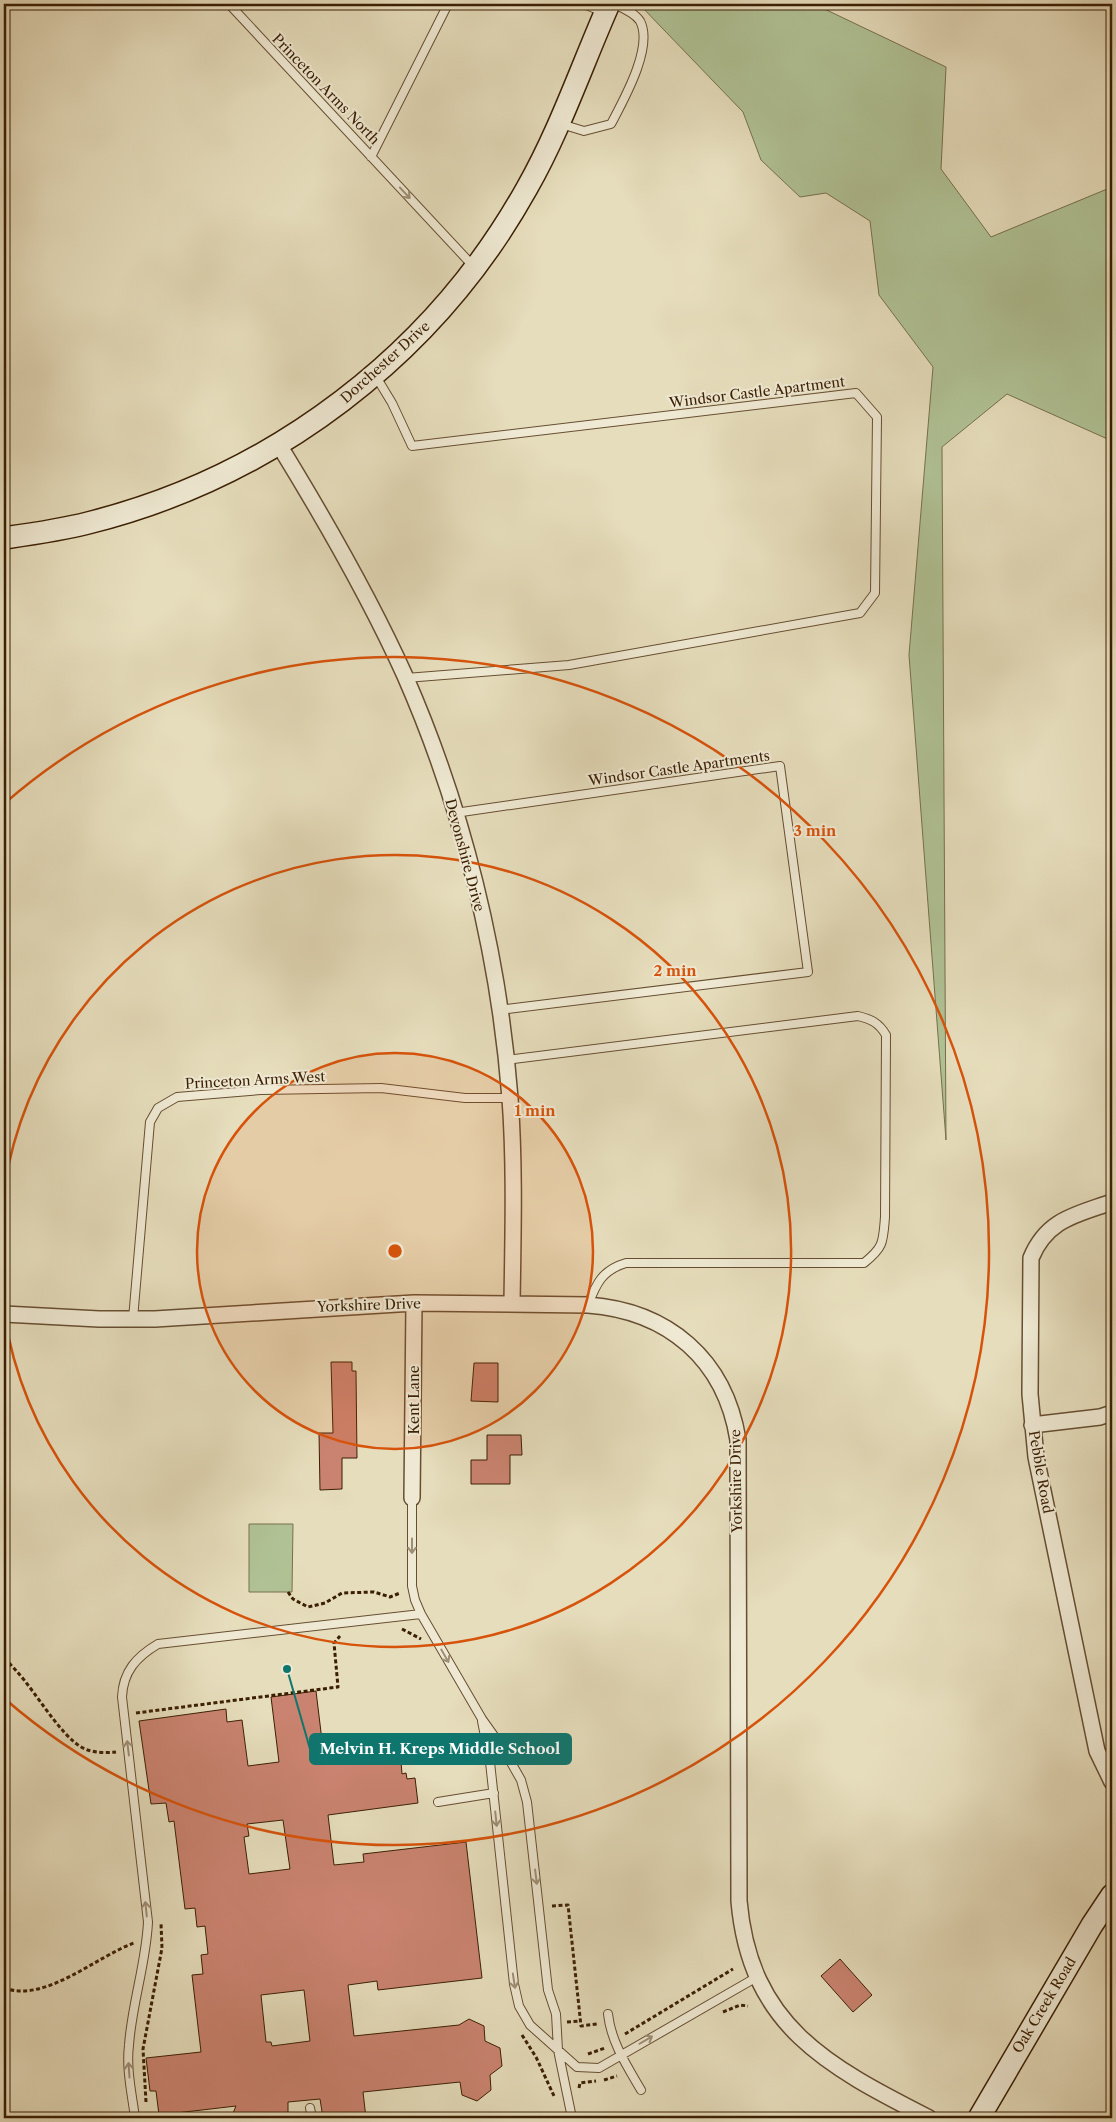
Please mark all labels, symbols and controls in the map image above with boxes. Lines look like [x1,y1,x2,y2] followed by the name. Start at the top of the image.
[268,30,384,148] street label: Princeton Arms North
[399,186,411,199] one-way arrow
[337,317,434,407] street label: Dorchester Drive
[667,372,846,412] street label: Windsor Castle Apartment
[586,746,771,790] street label: Windsor Castle Apartments
[441,797,489,914] street label: Devonshire Drive
[794,821,837,840] text: 3 min
[653,961,697,980] text: 2 min
[184,1067,326,1093] street label: Princeton Arms West
[514,1101,556,1120] text: 1 min
[386,1242,404,1260] centre of rings
[316,1294,421,1316] street label: Yorkshire Drive
[405,1365,423,1434] street label: Kent Lane
[726,1429,746,1534] street label: Yorkshire Drive
[1025,1429,1057,1515] street label: Pebble Road
[407,1538,417,1554] one-way arrow
[441,1649,451,1663] one-way arrow
[310,1734,571,1764] callout: Melvin H. Kreps Middle School
[320,1739,560,1758] text: Melvin H. Kreps Middle School
[123,1740,133,1756] one-way arrow
[491,1811,501,1827] one-way arrow
[531,1869,541,1885] one-way arrow
[141,1902,151,1918] one-way arrow
[1008,1953,1080,2056] street label: Oak Creek Road
[510,1972,520,1988] one-way arrow
[638,2035,652,2045] one-way arrow
[124,2062,134,2078] one-way arrow

